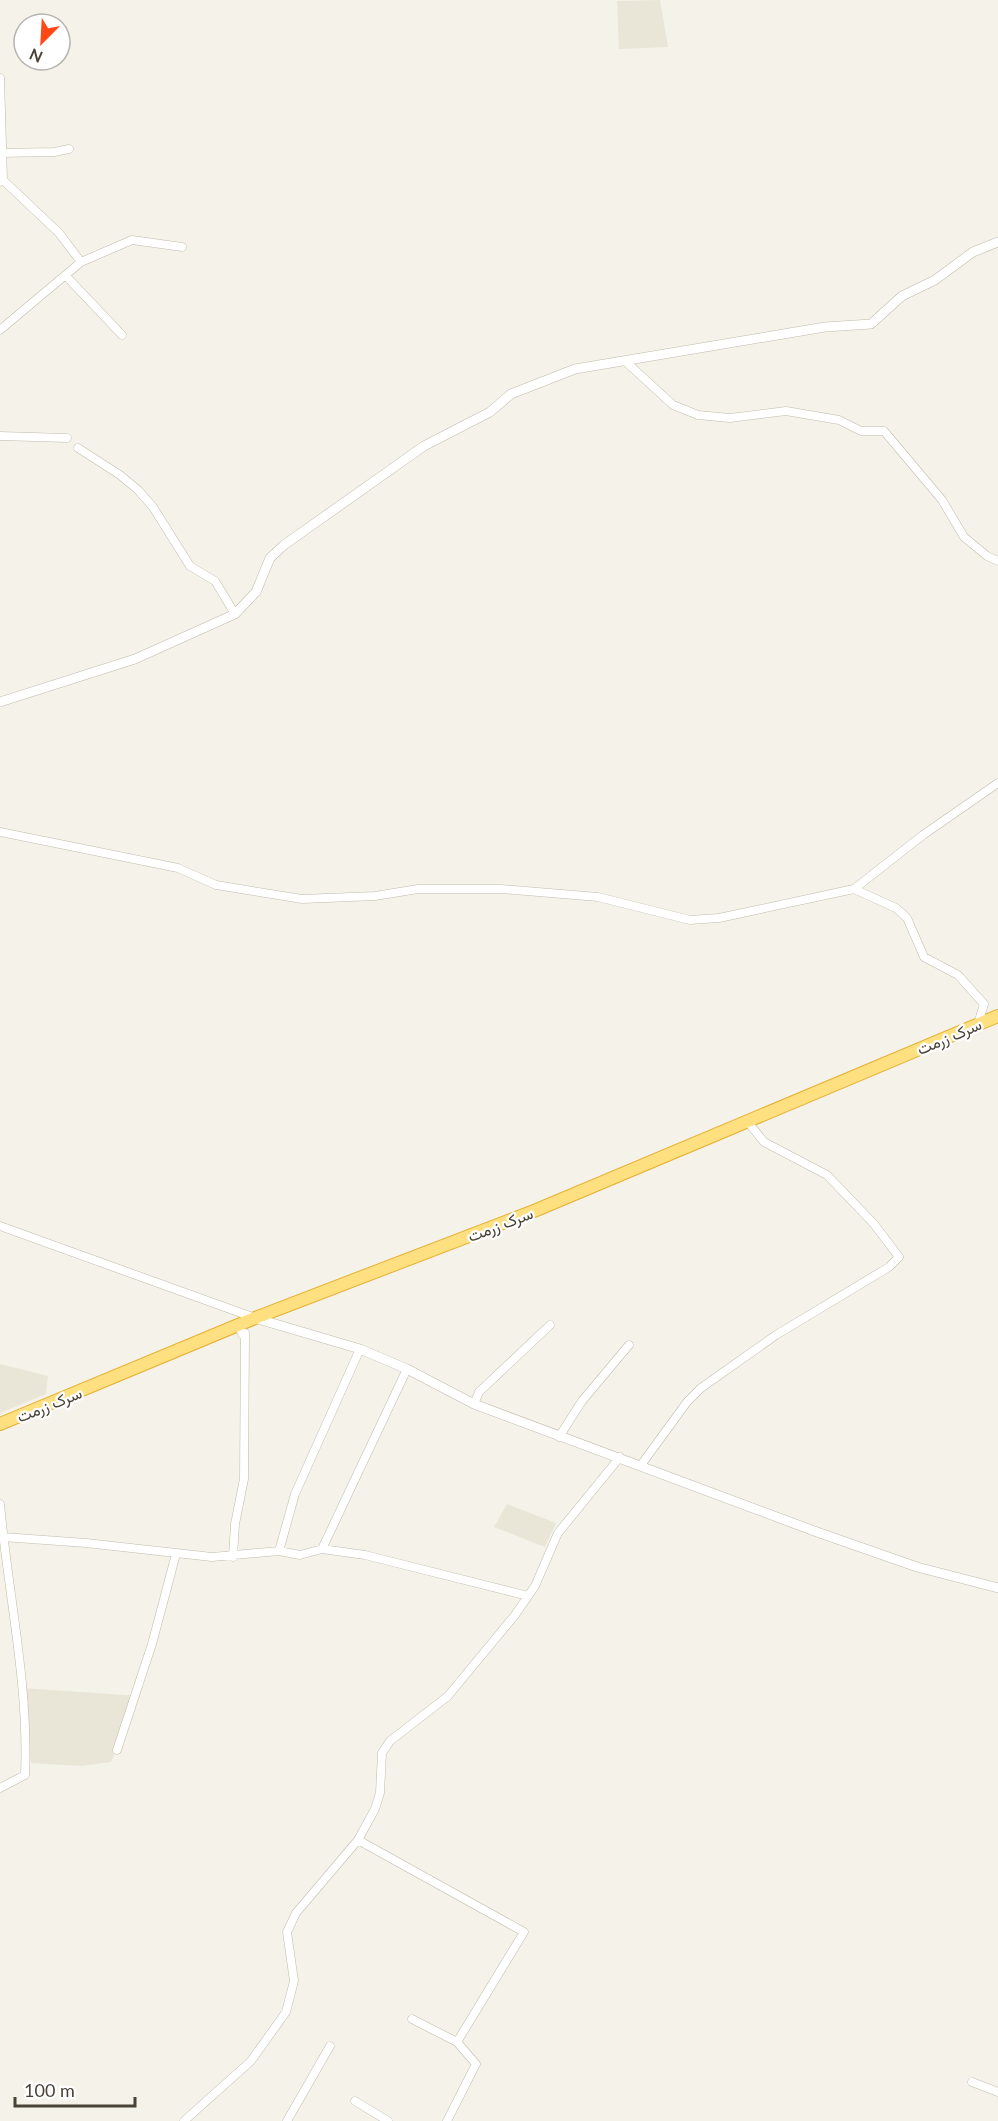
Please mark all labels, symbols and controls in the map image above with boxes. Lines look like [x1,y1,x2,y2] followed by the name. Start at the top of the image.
[12,12,72,72] north arrow
[26,45,45,67] text: N
[914,1014,985,1060] street label: سرک زرمت
[465,1203,536,1247] street label: سرک زرمت
[14,1382,85,1427] street label: سرک زرمت
[15,2070,135,2108] scale bar
[24,2079,75,2101] text: 100 m

